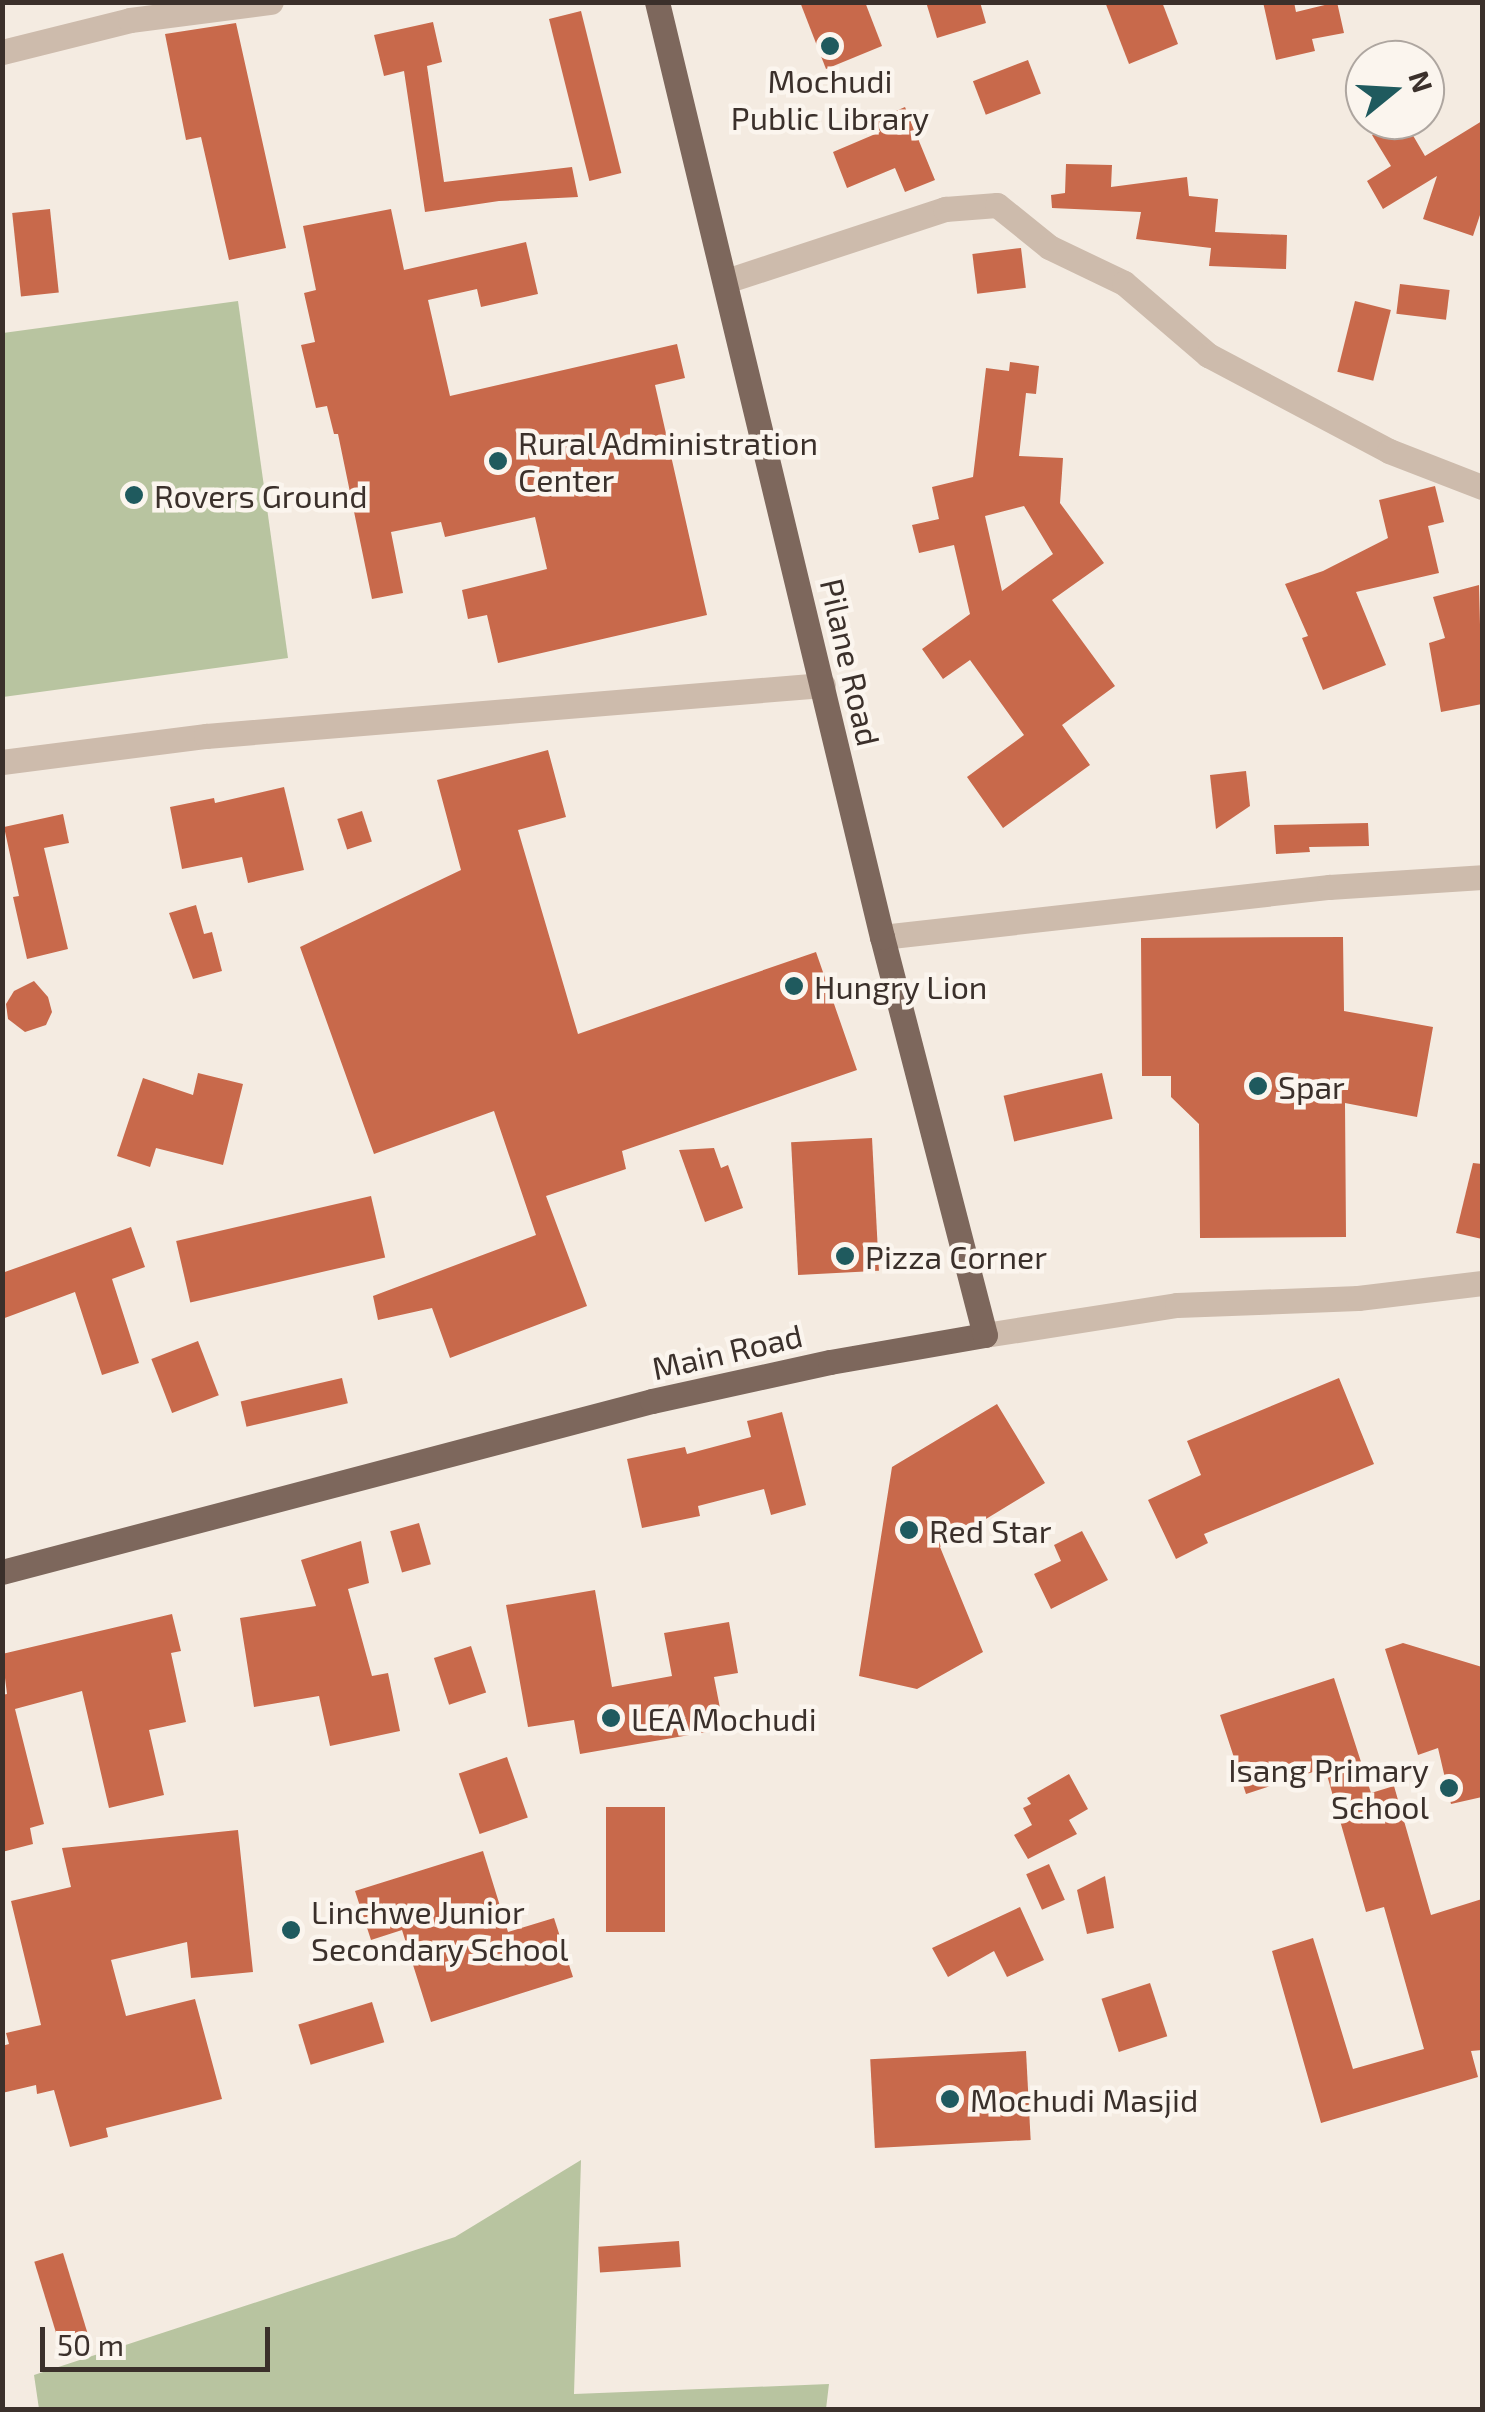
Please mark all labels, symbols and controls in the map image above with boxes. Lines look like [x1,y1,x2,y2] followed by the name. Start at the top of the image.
[819,35,841,57] marker: Mochudi Public Library
[1345,40,1445,140] north arrow
[731,62,929,137] place label: Mochudi Public Library
[1402,66,1441,96] text: N
[518,424,820,499] place label: Rural Administration Center
[487,450,509,472] marker: Rural Administration Center
[154,476,368,514] place label: Rovers Ground
[123,484,145,506] marker: Rovers Ground
[813,575,889,749] street label: Pilane Road
[814,967,988,1005] place label: Hungry Lion
[783,975,805,997] marker: Hungry Lion
[1278,1067,1345,1105] place label: Spar
[1247,1075,1269,1097] marker: Spar
[865,1237,1047,1275] place label: Pizza Corner
[834,1245,856,1267] marker: Pizza Corner
[648,1315,806,1387] street label: Main Road
[929,1511,1052,1549] place label: Red Star
[898,1519,920,1541] marker: Red Star
[631,1699,817,1737] place label: LEA Mochudi
[600,1707,622,1729] marker: LEA Mochudi
[1228,1751,1429,1826] place label: Isang Primary School
[1438,1777,1460,1799] marker: Isang Primary School
[311,1893,569,1968] place label: Linchwe Junior Secondary School
[280,1919,302,1941] marker: Linchwe Junior Secondary School
[970,2080,1198,2118] place label: Mochudi Masjid
[939,2088,961,2110] marker: Mochudi Masjid
[45,2307,275,2369] scale bar
[57,2326,124,2362] text: 50 m

